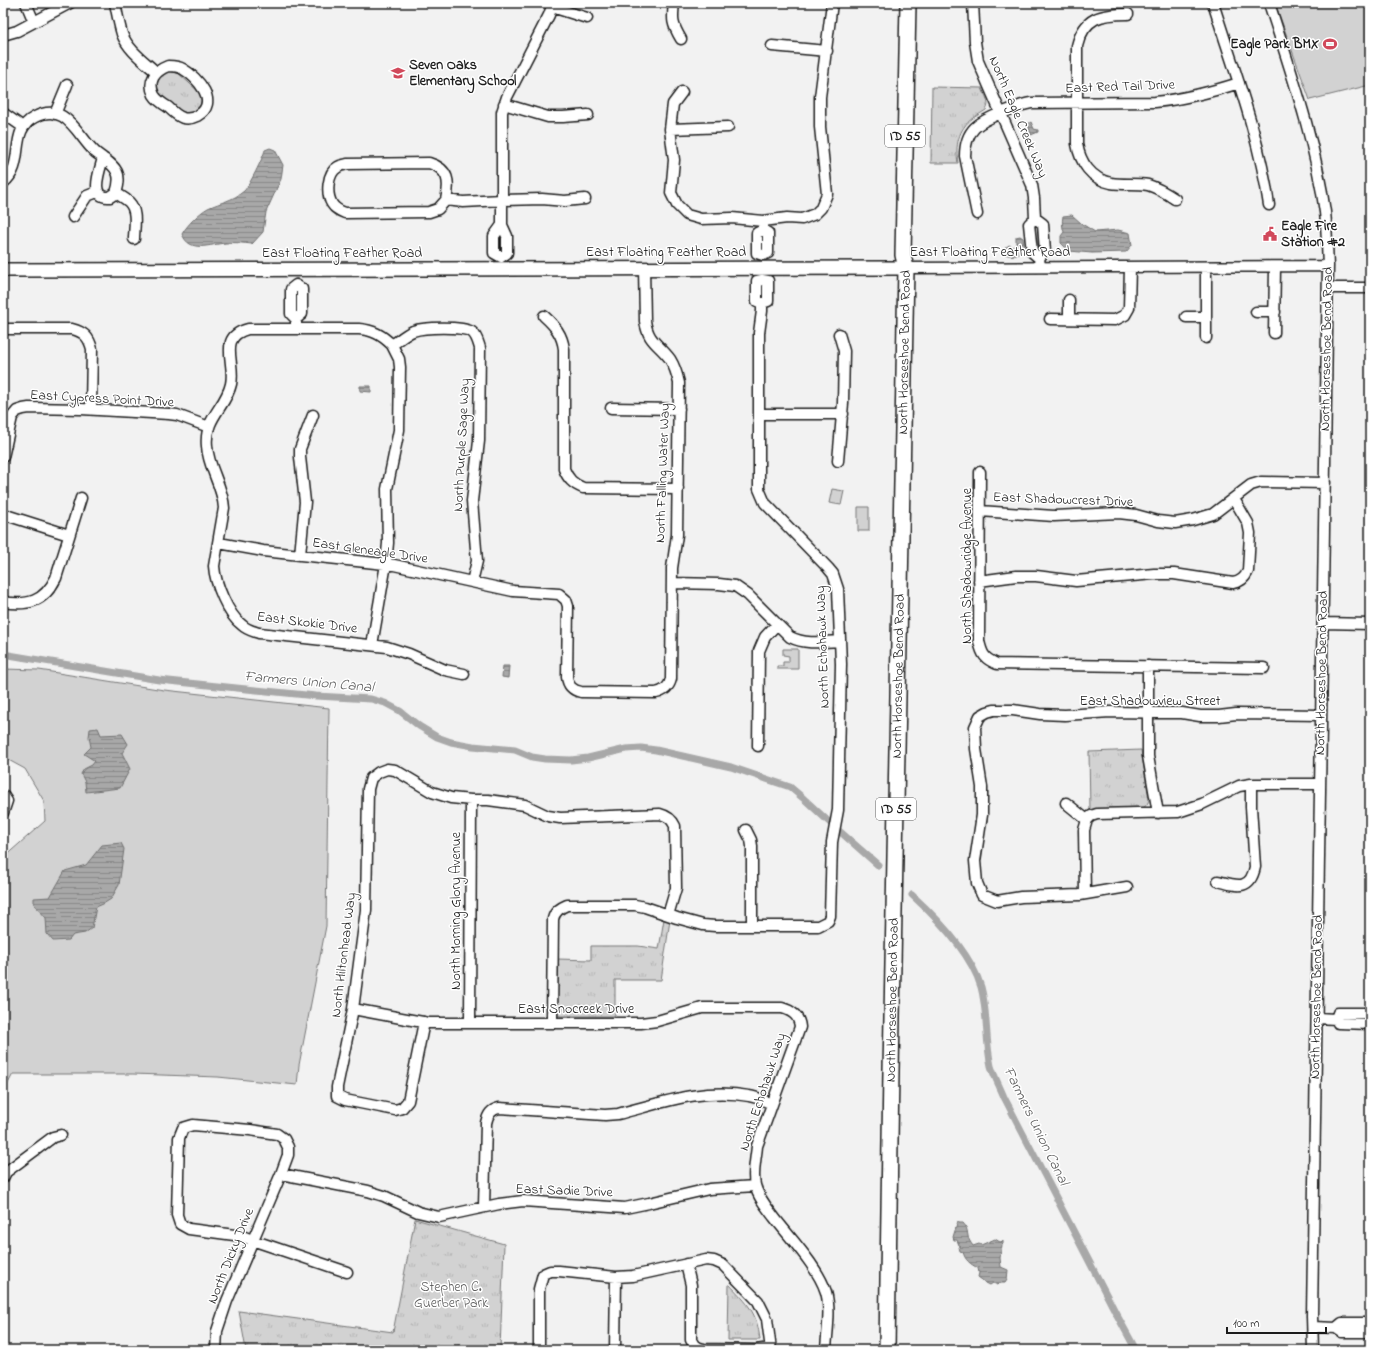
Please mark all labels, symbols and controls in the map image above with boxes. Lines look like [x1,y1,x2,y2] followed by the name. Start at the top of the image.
[1230,34,1320,57] place label: Eagle Park BMX
[1322,36,1338,52] sports icon: Eagle Park BMX
[982,53,1053,182] street label: North Eagle Creek Way
[409,55,517,94] place label: Seven Oaks Elementary School
[390,65,406,81] school or university icon: Seven Oaks Elementary School
[1065,75,1176,99] street label: East Red Tail Drive
[885,125,925,147] road number: ID 55
[1281,216,1345,253] place label: Eagle Fire Station #2
[1262,226,1278,242] public building icon: Eagle Fire Station #2
[586,242,746,264] street label: East Floating Feather Road
[910,242,1070,264] street label: East Floating Feather Road
[262,243,422,265] street label: East Floating Feather Road
[1315,267,1339,431] street label: North Horseshoe Bend Road
[892,270,916,435] street label: North Horseshoe Bend Road
[448,378,477,512] street label: North Purple Sage Way
[29,385,175,414] street label: East Cypress Point Drive
[650,403,677,543] street label: North Falling Water Way
[957,487,979,644] street label: North Shadowridge Avenue
[993,487,1134,513] street label: East Shadowcrest Drive
[311,532,430,571] street label: East Gleneagle Drive
[810,585,837,709] street label: North Echohawk Way
[1310,591,1334,755] street label: North Horseshoe Bend Road
[886,594,910,759] street label: North Horseshoe Bend Road
[256,606,359,640] street label: East Skokie Drive
[243,665,377,699] water label: Farmers Union Canal
[1079,691,1221,712] street label: East Shadowview Street
[876,798,916,820] road number: ID 55
[446,831,468,990] street label: North Morning Glory Avenue
[326,891,363,1019] street label: North Hiltonhead Way
[1305,915,1329,1079] street label: North Horseshoe Bend Road
[880,917,904,1082] street label: North Horseshoe Bend Road
[518,999,635,1020] street label: East Snocreek Drive
[734,1030,793,1154] street label: North Echohawk Way
[998,1063,1075,1191] water label: Farmers Union Canal
[515,1179,614,1203] street label: East Sadie Drive
[202,1204,261,1307] street label: North Dicky Drive
[414,1277,489,1314] park label: Stephen C. Guerber Park
[1227,1309,1326,1335] scale bar
[1233,1315,1260,1333] text: 100 m

